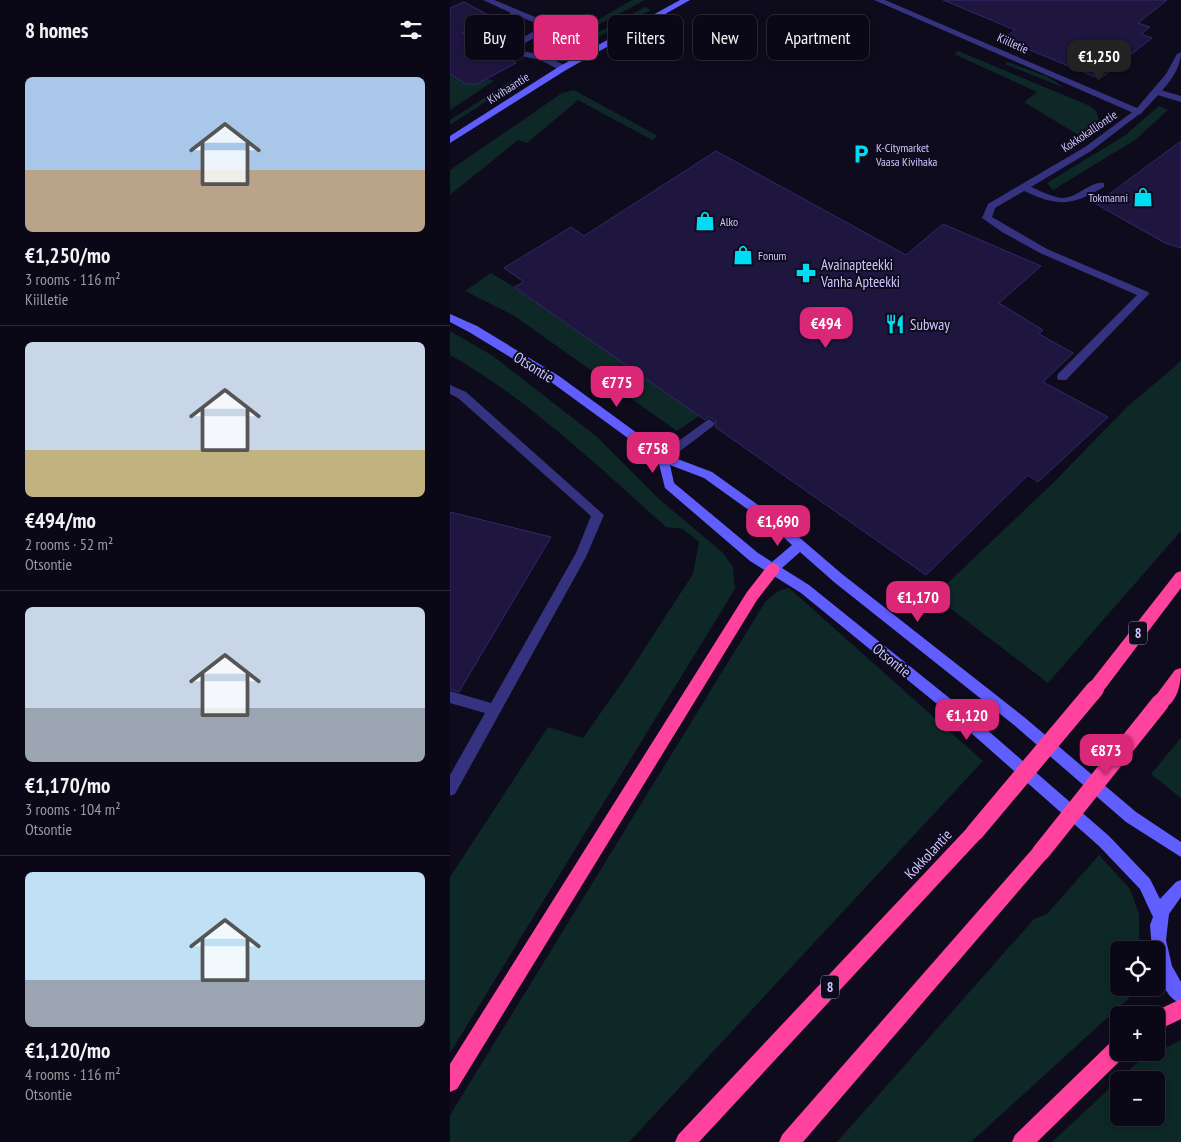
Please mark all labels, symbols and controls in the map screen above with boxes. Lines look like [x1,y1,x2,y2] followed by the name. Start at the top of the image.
[465,15,524,60] chip: Buy
[534,15,598,60] chip: Rent
[608,15,683,60] chip: Filters
[693,15,757,60] chip: New
[767,15,869,60] chip: Apartment
[397,16,425,44] icon: filters
[25,17,88,44] text: 8 homes
[995,30,1031,56] street label: Kiilletie
[1058,39,1140,82] pin: €1,250
[1078,46,1120,66] text: €1,250
[484,69,532,107] street label: Kivihaantie
[1058,107,1120,155] street label: Kokkokalliontie
[180,109,270,199] icon: home
[875,140,938,169] place label: K-Citymarket Vaasa Kivihaka
[850,143,872,165] parking icon: K-Citymarket Vaasa Kivihaka
[1132,186,1154,208] shop icon: Tokmanni
[1088,190,1128,205] place label: Tokmanni
[694,210,716,232] shop icon: Alko
[720,214,738,229] place label: Alko
[25,242,110,269] text: €1,250/mo
[732,244,754,266] shop icon: Fonum
[758,248,787,263] place label: Fonum
[820,255,900,291] place label: Avainapteekki Vanha Apteekki
[795,262,817,284] pharmacy icon: Avainapteekki Vanha Apteekki
[25,269,121,289] text: 3 rooms · 116 m²
[25,289,68,309] text: Kiilletie
[796,306,856,349] pin: €494
[811,313,841,333] text: €494
[884,313,906,335] restaurant icon: Subway
[910,315,950,334] place label: Subway
[510,347,558,387] street label: Otsontie
[587,366,647,408] pin: €775
[602,372,632,392] text: €775
[180,375,270,465] icon: home
[623,432,683,474] pin: €758
[638,438,668,458] text: €758
[737,504,819,547] pin: €1,690
[25,507,96,534] text: €494/mo
[757,511,799,531] text: €1,690
[25,534,113,554] text: 2 rooms · 52 m²
[25,554,72,574] text: Otsontie
[877,580,959,623] pin: €1,170
[897,587,939,607] text: €1,170
[1129,622,1147,644] road number: 8
[869,639,915,681] street label: Otsontie
[180,640,270,730] icon: home
[926,698,1008,741] pin: €1,120
[946,705,988,725] text: €1,120
[1076,734,1136,776] pin: €873
[1091,740,1121,760] text: €873
[25,772,110,799] text: €1,170/mo
[25,799,121,819] text: 3 rooms · 104 m²
[25,819,72,839] text: Otsontie
[900,825,956,883] street label: Kokkolantie
[180,905,270,995] icon: home
[1110,941,1165,1126] map controls
[1110,941,1165,996] button: locate
[821,976,839,999] road number: 8
[1110,1006,1165,1061] button: +
[25,1037,110,1064] text: €1,120/mo
[25,1064,121,1084] text: 4 rooms · 116 m²
[1110,1071,1165,1126] button: −
[25,1084,72,1104] text: Otsontie

